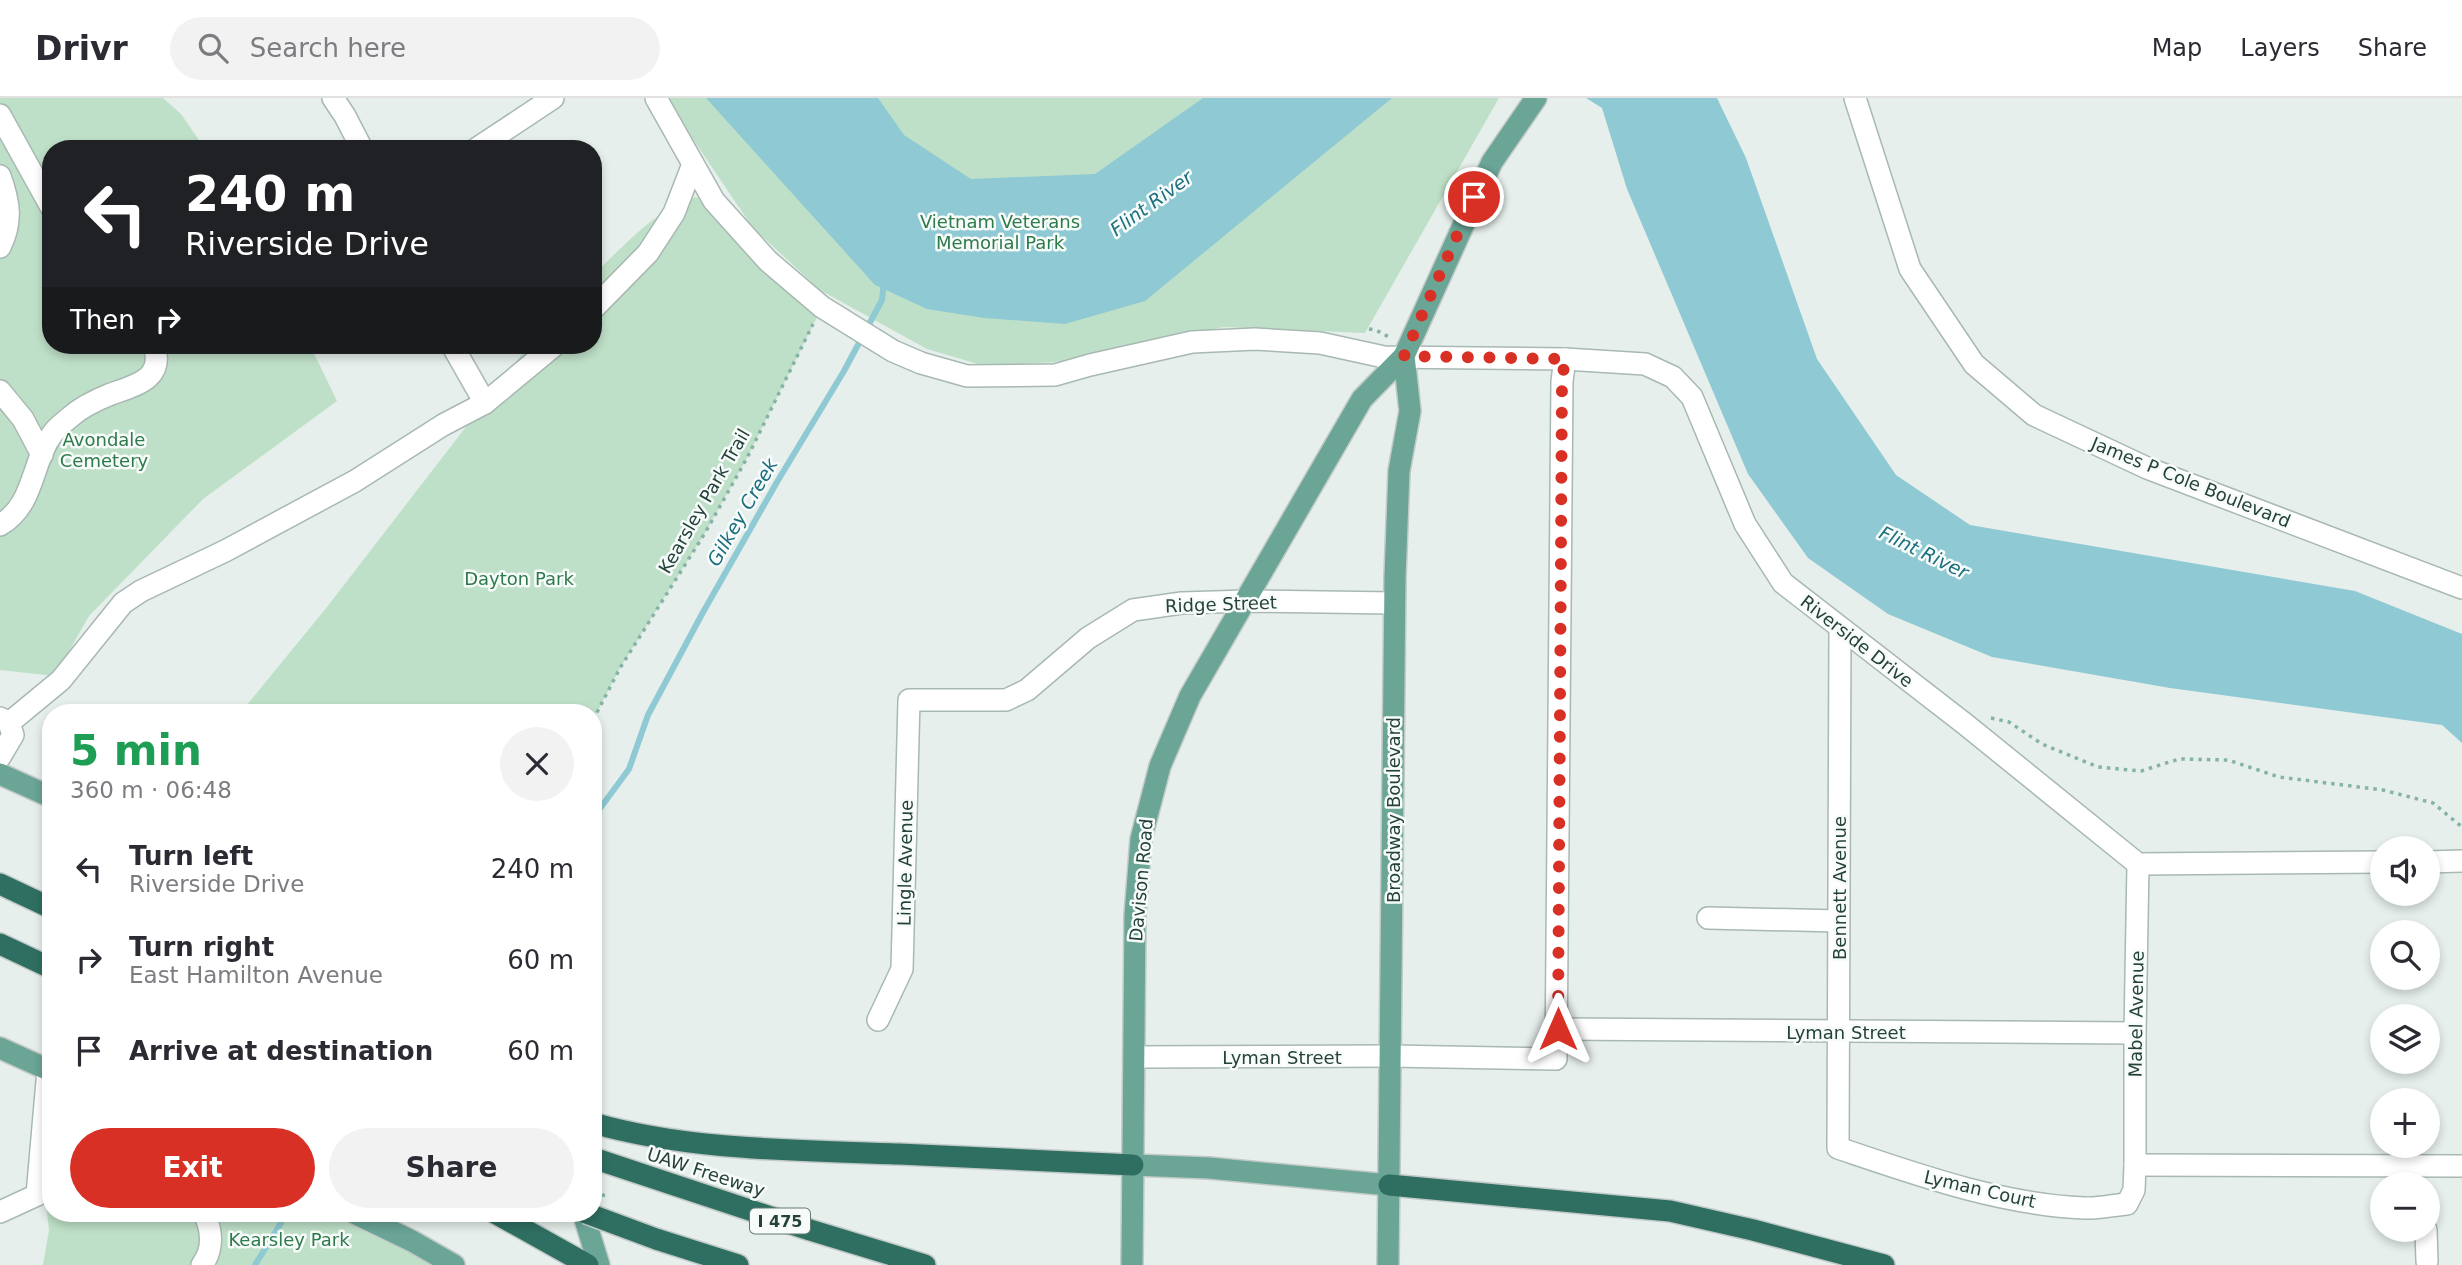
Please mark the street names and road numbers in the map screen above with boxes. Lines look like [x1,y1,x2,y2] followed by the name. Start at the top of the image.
[654,425,754,577] street label: Kearsley Park Trail
[2087,432,2294,532] street label: James P Cole Boulevard
[1796,590,1918,692] street label: Riverside Drive
[1165,592,1277,616] street label: Ridge Street
[1383,717,1404,903] street label: Broadway Boulevard
[893,800,917,926] street label: Lingle Avenue
[1829,816,1850,960] street label: Bennett Avenue
[1125,818,1157,942] street label: Davison Road
[2124,950,2148,1078] street label: Mabel Avenue
[1786,1022,1906,1043] street label: Lyman Street
[1222,1047,1342,1068] street label: Lyman Street
[644,1143,768,1201] street label: UAW Freeway
[1922,1166,2038,1212] street label: Lyman Court
[750,1208,810,1233] road number: I 475

